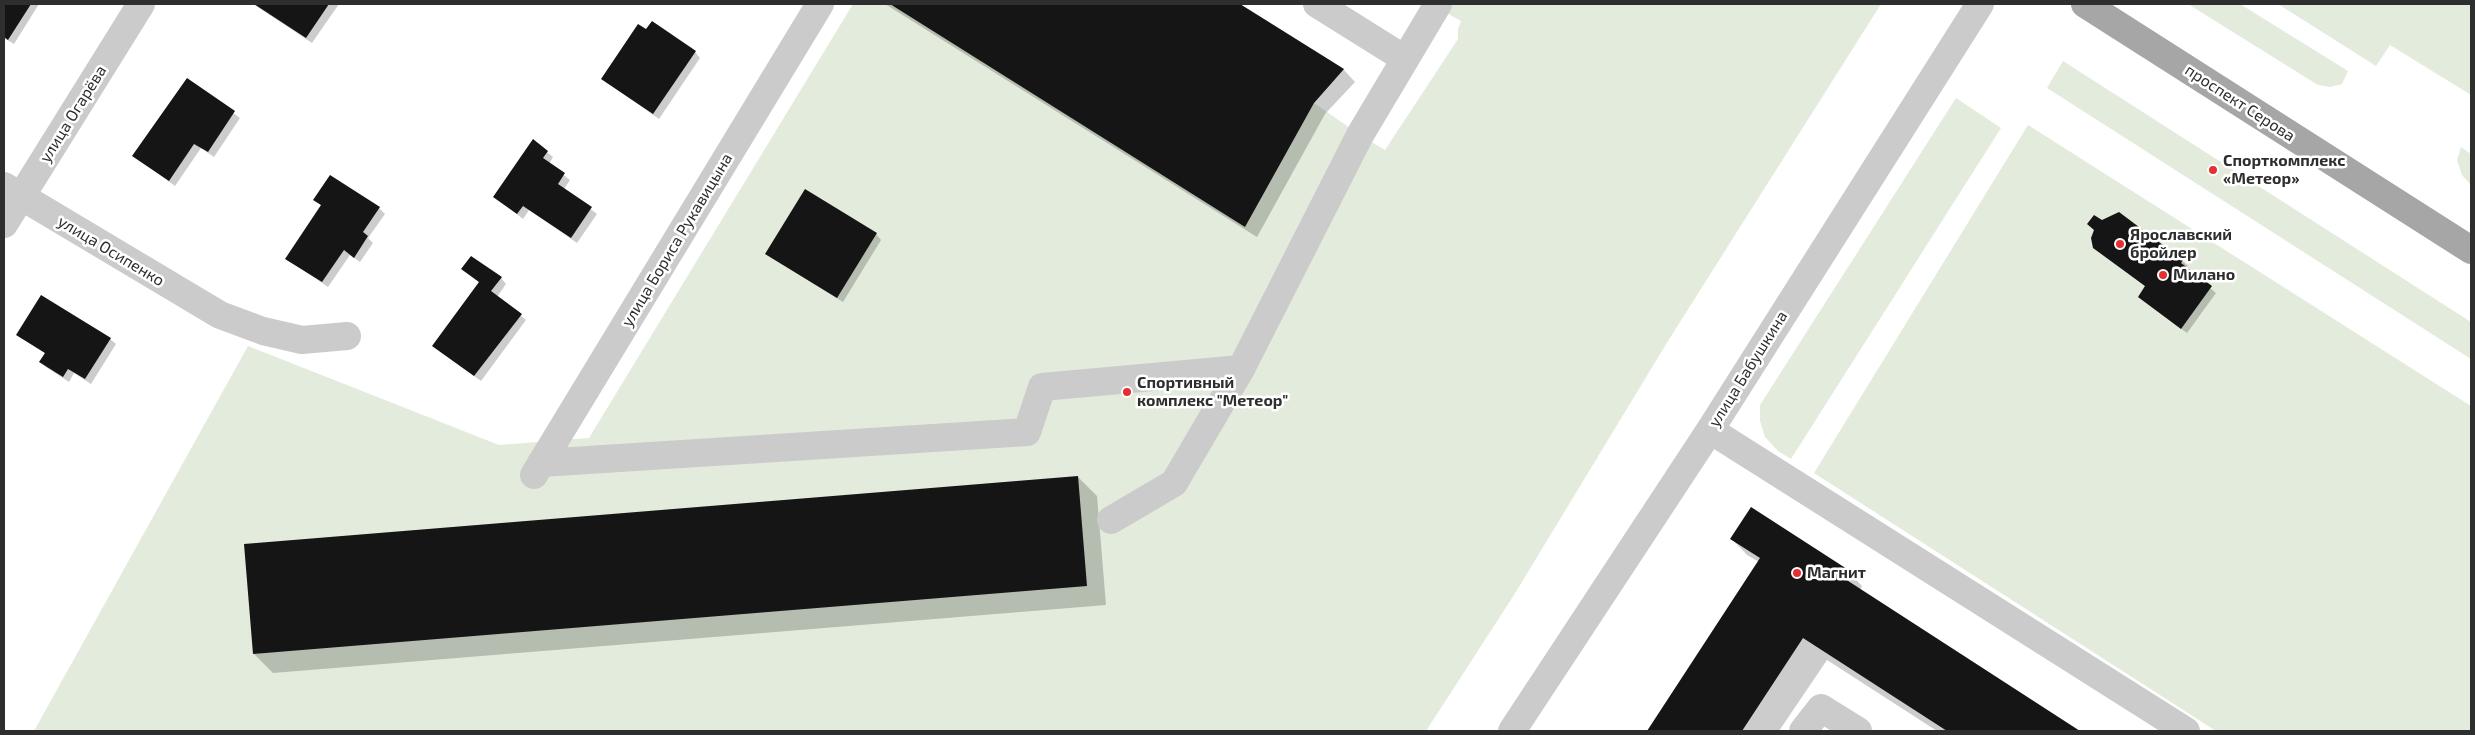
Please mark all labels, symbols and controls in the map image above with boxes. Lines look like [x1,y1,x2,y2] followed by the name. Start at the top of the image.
[2181,60,2299,146] street label: проспект Серова
[35,62,111,166] street label: улица Огарёва
[618,150,736,330] street label: улица Бориса Рукавицына
[2223,151,2345,189] place label: Спорткомплекс «Метеор»
[2207,164,2219,176] marker: Спорткомплекс «Метеор»
[54,212,168,290] street label: улица Осипенко
[2130,225,2232,263] place label: Ярославский бройлер
[2114,238,2126,250] marker: Ярославский бройлер
[2173,265,2235,285] place label: Милано
[2157,269,2169,281] marker: Милано
[1705,307,1791,431] street label: улица Бабушкина
[1137,373,1288,411] place label: Спортивный комплекс "Метеор"
[1121,386,1133,398] marker: Спортивный комплекс "Метеор"
[1807,563,1866,583] place label: Магнит
[1791,567,1803,579] marker: Магнит

